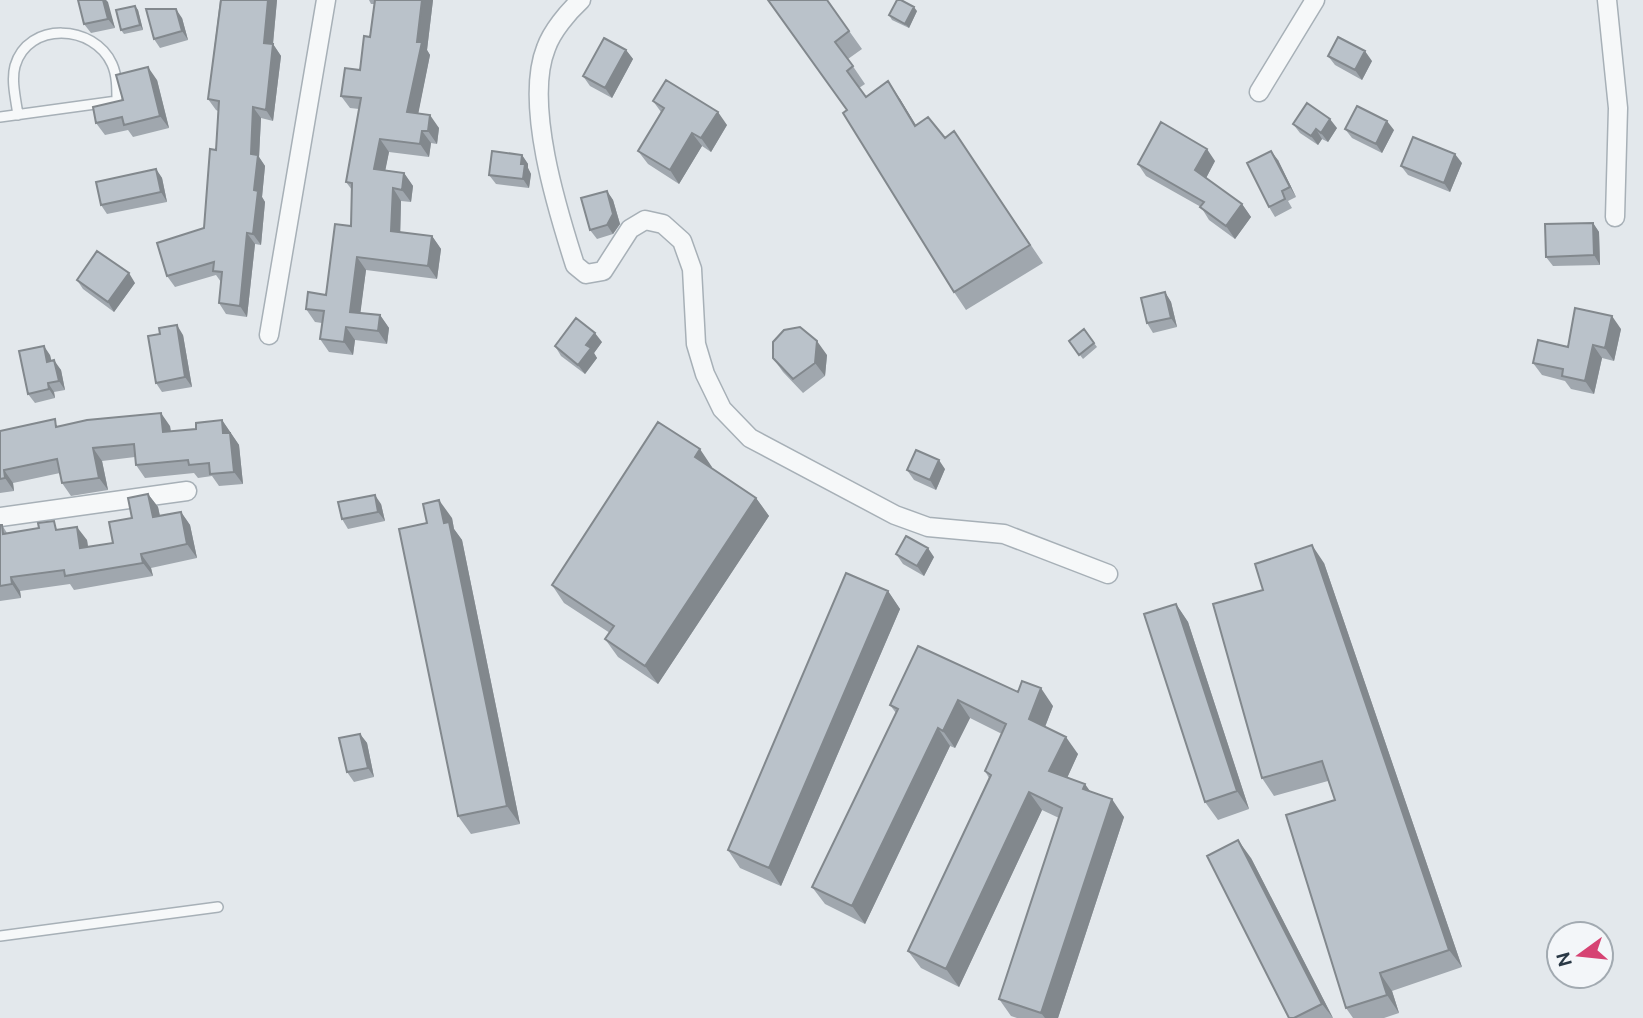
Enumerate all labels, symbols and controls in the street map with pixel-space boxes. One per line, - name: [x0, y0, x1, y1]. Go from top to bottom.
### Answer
- north arrow: [1545, 920, 1615, 990]
- text: N: [1551, 950, 1576, 969]

